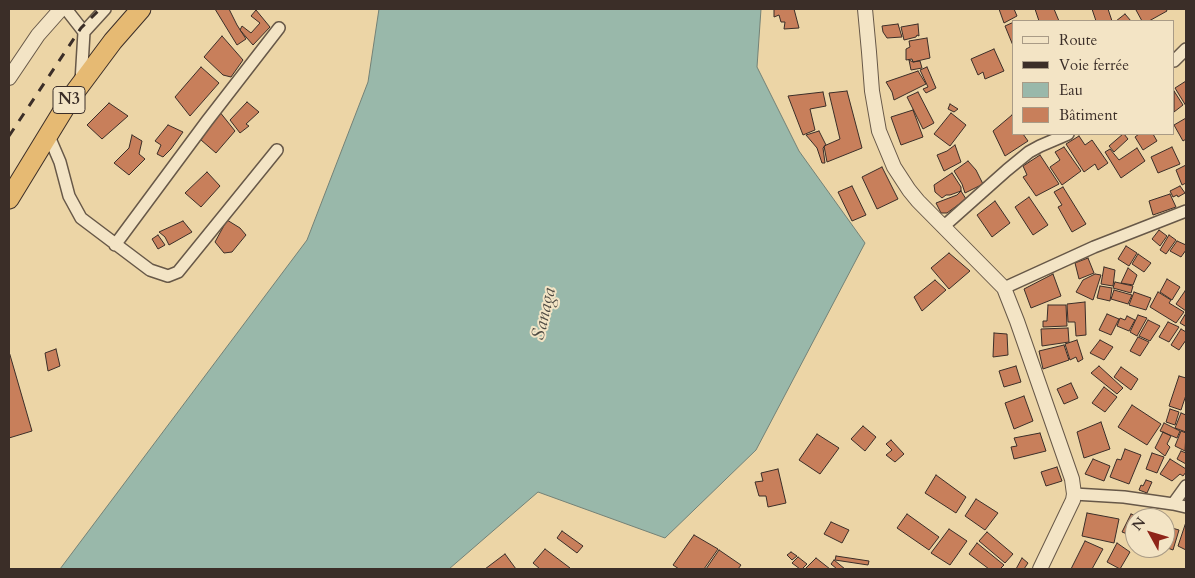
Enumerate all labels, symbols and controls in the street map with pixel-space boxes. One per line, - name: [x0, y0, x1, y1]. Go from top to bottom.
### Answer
- legend: [1012, 20, 1175, 135]
- text: Route: [1059, 30, 1097, 50]
- text: Voie ferrée: [1059, 55, 1129, 75]
- text: Eau: [1059, 80, 1083, 100]
- road number: N3: [53, 86, 85, 114]
- text: Bâtiment: [1059, 105, 1117, 125]
- water label: Sanaga: [528, 286, 562, 342]
- north arrow: [1125, 508, 1175, 558]
- text: N: [1128, 513, 1150, 535]

